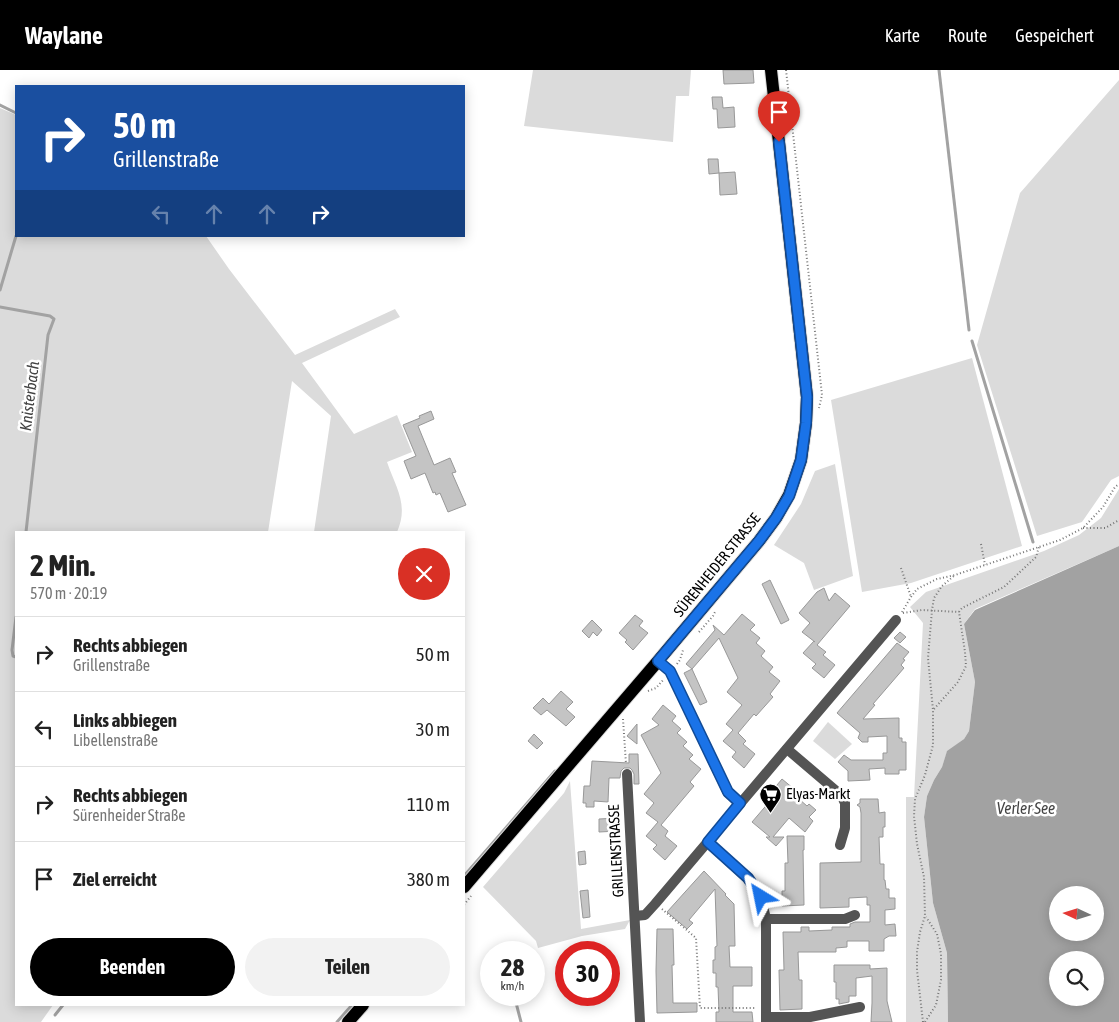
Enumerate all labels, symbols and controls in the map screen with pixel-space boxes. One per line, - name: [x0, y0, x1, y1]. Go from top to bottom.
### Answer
- text: Waylane: [25, 22, 103, 49]
- text: Karte: [885, 25, 920, 46]
- text: Route: [948, 25, 987, 46]
- text: Gespeichert: [1015, 25, 1094, 46]
- pin: [758, 91, 800, 142]
- icon: arrive: [765, 98, 793, 126]
- icon: right: [30, 105, 95, 170]
- text: 50 m: [113, 105, 176, 145]
- text: Grillenstraße: [113, 146, 219, 172]
- icon: left: [147, 200, 175, 228]
- icon: ahead: [200, 200, 228, 228]
- icon: ahead: [253, 200, 281, 228]
- icon: right: [306, 200, 334, 228]
- water label: Knisterbach: [16, 360, 42, 432]
- street label: SÜRENHEIDER STRASSE: [670, 509, 764, 620]
- text: 2 Min.: [30, 548, 95, 582]
- button: close: [398, 548, 450, 600]
- text: 570 m · 20:19: [30, 584, 107, 602]
- text: Rechts abbiegen: [73, 634, 188, 656]
- icon: right: [30, 640, 58, 668]
- text: 50 m: [416, 643, 450, 665]
- text: Grillenstraße: [73, 656, 150, 674]
- text: Links abbiegen: [73, 709, 177, 731]
- icon: left: [30, 715, 58, 743]
- text: 30 m: [416, 718, 450, 740]
- text: Libellenstraße: [73, 731, 158, 749]
- supermarket icon: Elyas-Markt: [758, 782, 782, 813]
- text: Rechts abbiegen: [73, 784, 188, 806]
- place label: Elyas-Markt: [786, 785, 851, 802]
- icon: right: [30, 790, 58, 818]
- text: 110 m: [407, 793, 450, 815]
- water label: Verler See: [997, 799, 1055, 817]
- street label: GRILLENSTRASSE: [605, 804, 626, 898]
- text: Sürenheider Straße: [73, 806, 186, 824]
- icon: arrive: [30, 865, 58, 893]
- text: Ziel erreicht: [73, 868, 157, 890]
- text: 380 m: [407, 868, 450, 890]
- position arrow: [734, 870, 786, 922]
- north arrow: [1049, 886, 1104, 941]
- map controls: [1049, 886, 1104, 1006]
- button: Beenden: [30, 938, 235, 996]
- button: Teilen: [245, 938, 450, 996]
- speed limit sign: 30: [555, 941, 620, 1006]
- button: search: [1049, 951, 1104, 1006]
- text: 28: [501, 953, 524, 981]
- text: km/h: [501, 979, 524, 993]

